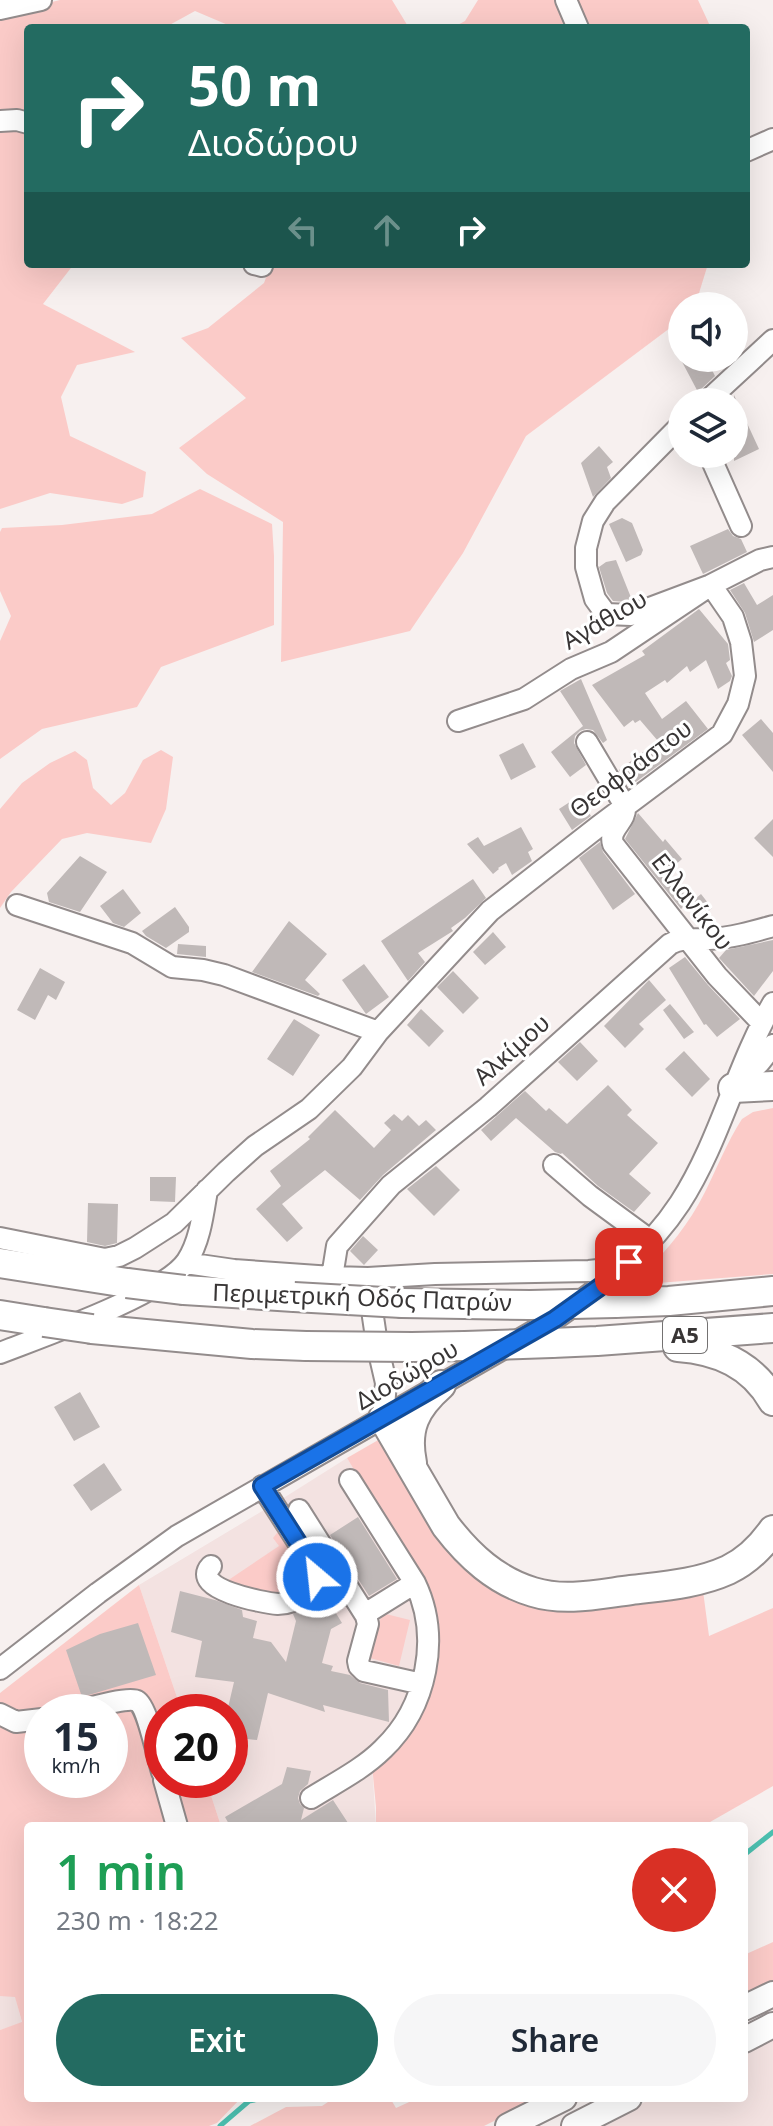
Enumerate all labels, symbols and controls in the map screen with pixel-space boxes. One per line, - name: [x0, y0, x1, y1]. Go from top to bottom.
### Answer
- text: 50 m: [188, 46, 321, 122]
- icon: right: [56, 56, 160, 160]
- text: Διοδώρου: [188, 118, 359, 167]
- icon: left: [281, 208, 325, 252]
- icon: ahead: [365, 208, 409, 252]
- icon: right: [449, 208, 493, 252]
- map controls: [668, 292, 748, 468]
- button: sound: [668, 292, 748, 372]
- button: layers: [668, 388, 748, 468]
- street label: Αγάθιου: [556, 581, 653, 656]
- street label: Θεοφράστου: [562, 711, 698, 825]
- street label: Ελλανίκου: [645, 846, 742, 957]
- street label: Αλκίμου: [466, 1006, 556, 1092]
- pin: [595, 1228, 663, 1296]
- icon: arrive: [607, 1240, 651, 1284]
- street label: Περιμετρική Οδός Πατρών: [212, 1275, 512, 1318]
- road number: Α5: [663, 1317, 707, 1353]
- street label: Διοδώρου: [349, 1331, 464, 1416]
- position arrow: [275, 1535, 359, 1619]
- speed limit sign: 20: [144, 1694, 248, 1798]
- text: 15: [53, 1708, 99, 1763]
- text: km/h: [51, 1752, 101, 1779]
- text: 1 min: [56, 1839, 186, 1904]
- button: close: [632, 1848, 716, 1932]
- text: 230 m · 18:22: [56, 1902, 219, 1938]
- button: Exit: [56, 1994, 378, 2086]
- button: Share: [394, 1994, 716, 2086]

